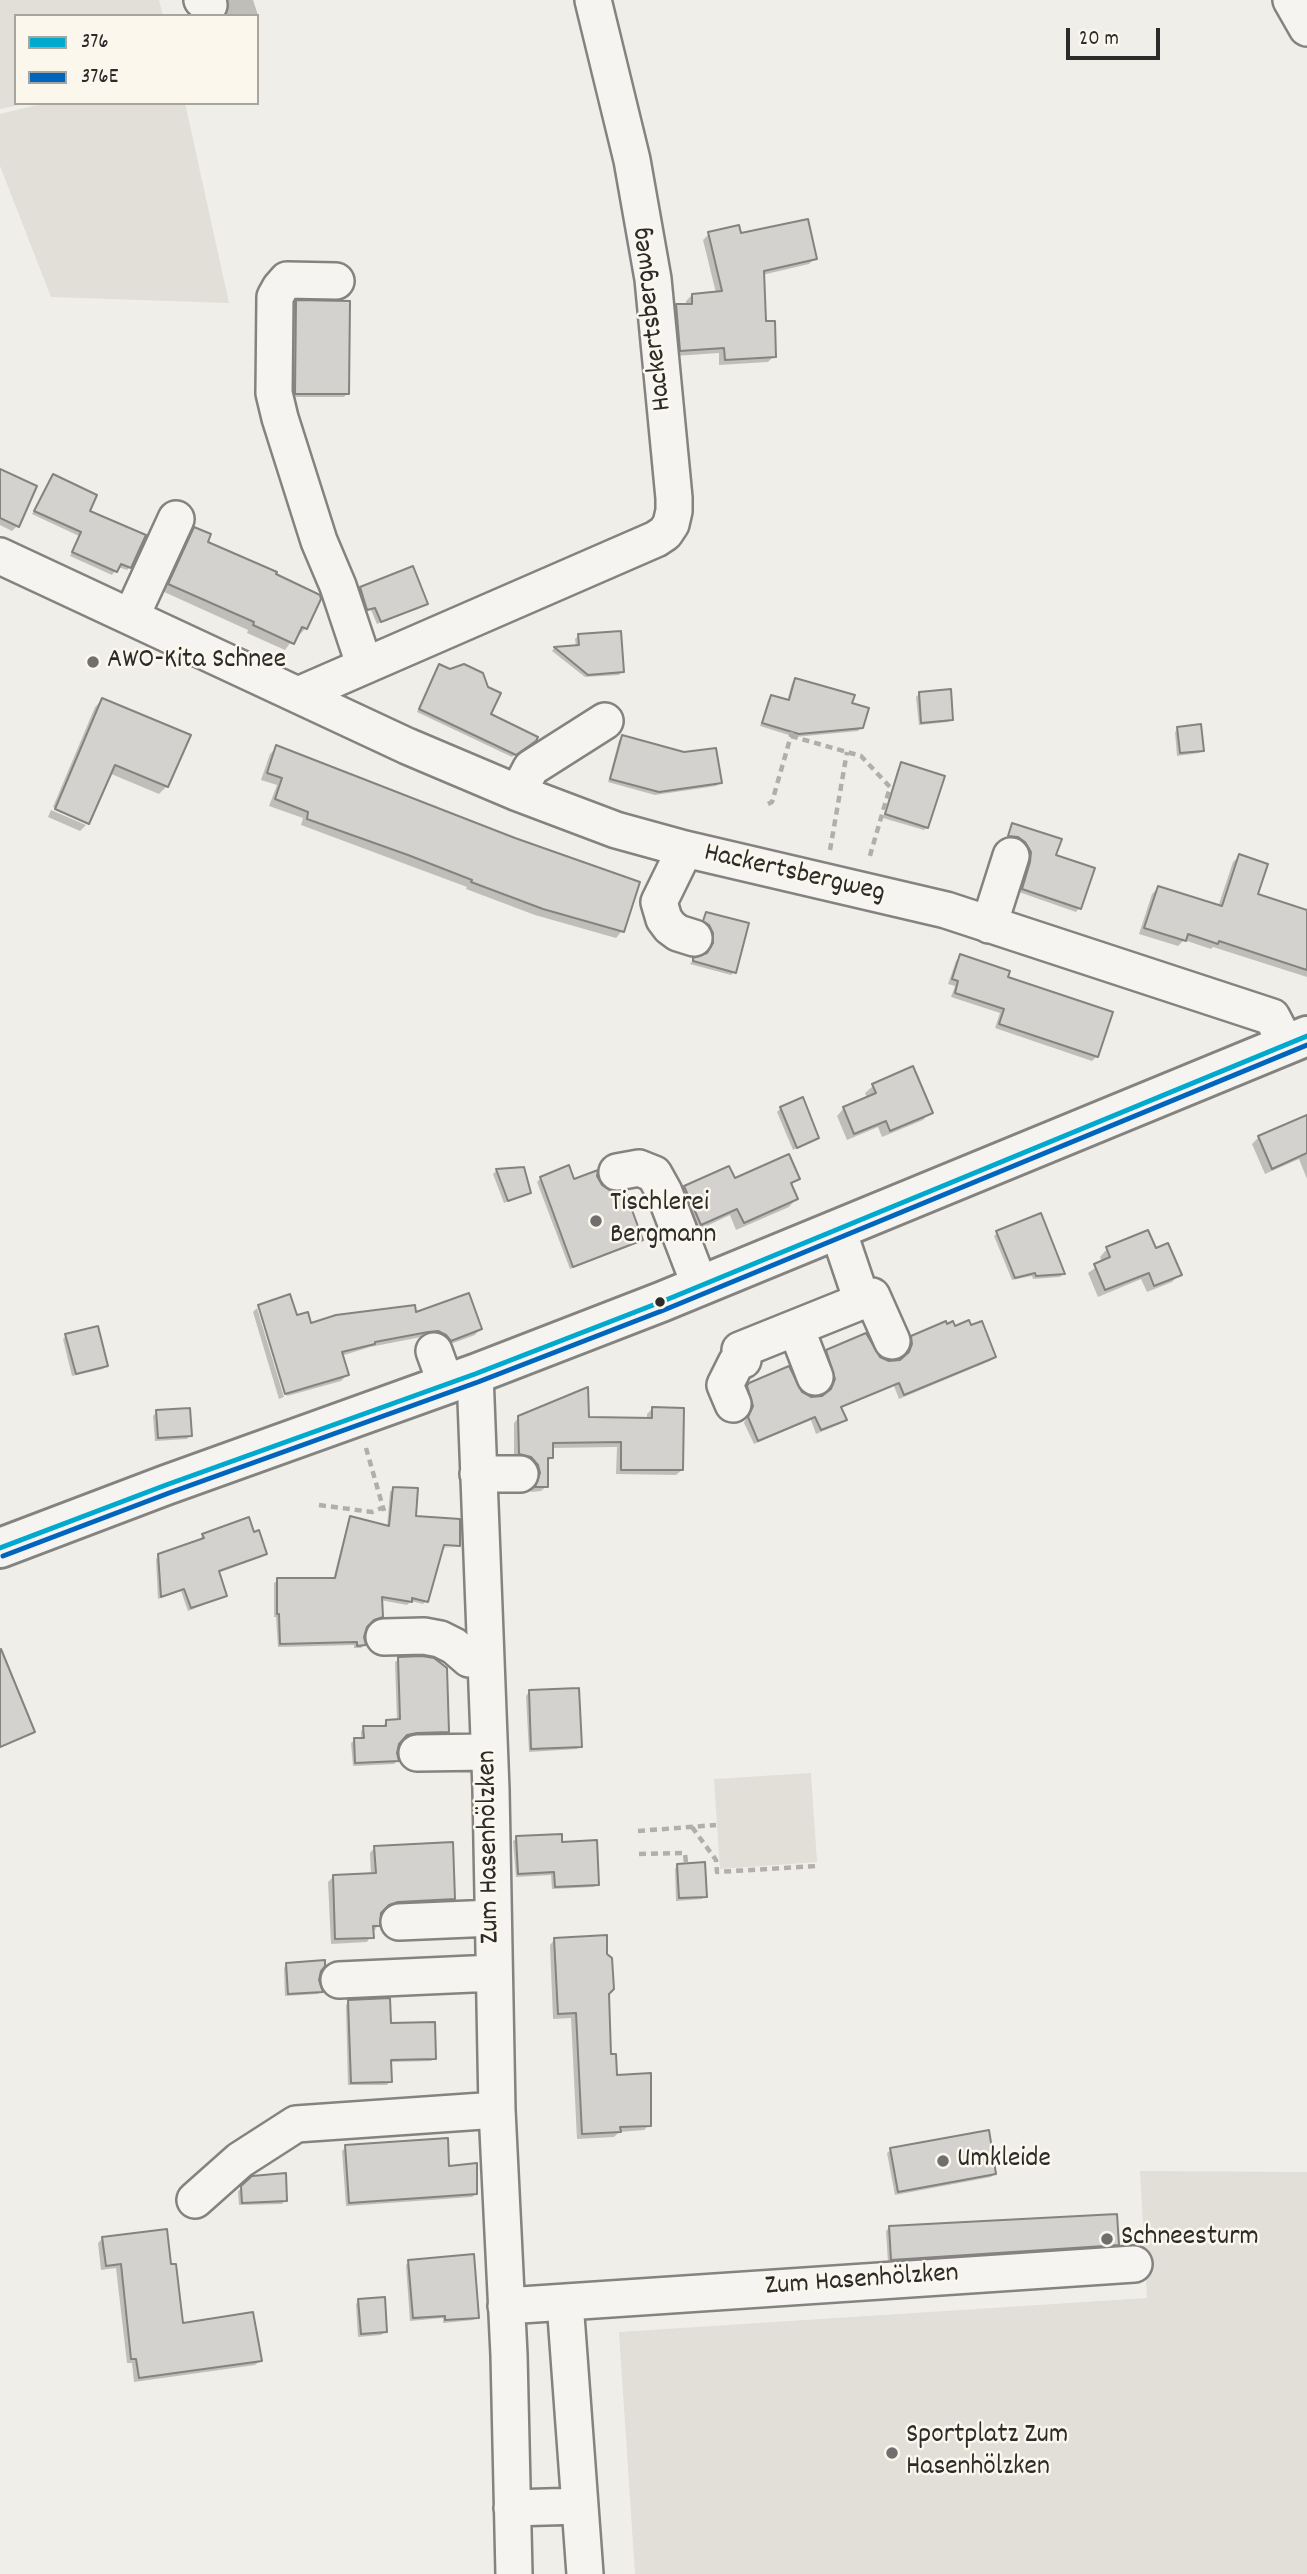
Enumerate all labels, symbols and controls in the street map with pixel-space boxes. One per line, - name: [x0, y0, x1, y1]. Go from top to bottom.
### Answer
- legend: [14, 14, 259, 105]
- scale bar: [1069, 14, 1164, 58]
- text: 20 m: [1079, 25, 1119, 55]
- text: 376: [81, 28, 109, 58]
- text: 376E: [81, 63, 118, 93]
- street label: Hackertsbergweg: [626, 225, 682, 413]
- place label: AWO-Kita Schnee: [107, 645, 286, 679]
- marker: AWO-Kita Schnee: [85, 654, 101, 670]
- street label: Hackertsbergweg: [700, 838, 888, 912]
- place label: Tischlerei Bergmann: [610, 1188, 716, 1254]
- marker: Tischlerei Bergmann: [588, 1213, 604, 1229]
- unlabelled marker: [653, 1295, 667, 1309]
- street label: Zum Hasenhölzken: [473, 1750, 509, 1944]
- place label: Umkleide: [957, 2144, 1051, 2178]
- marker: Umkleide: [935, 2153, 951, 2169]
- place label: Schneesturm: [1121, 2222, 1259, 2256]
- marker: Schneesturm: [1099, 2231, 1115, 2247]
- street label: Zum Hasenhölzken: [764, 2258, 960, 2306]
- place label: Sportplatz Zum Hasenhölzken: [906, 2420, 1068, 2486]
- marker: Sportplatz Zum Hasenhölzken: [884, 2445, 900, 2461]

